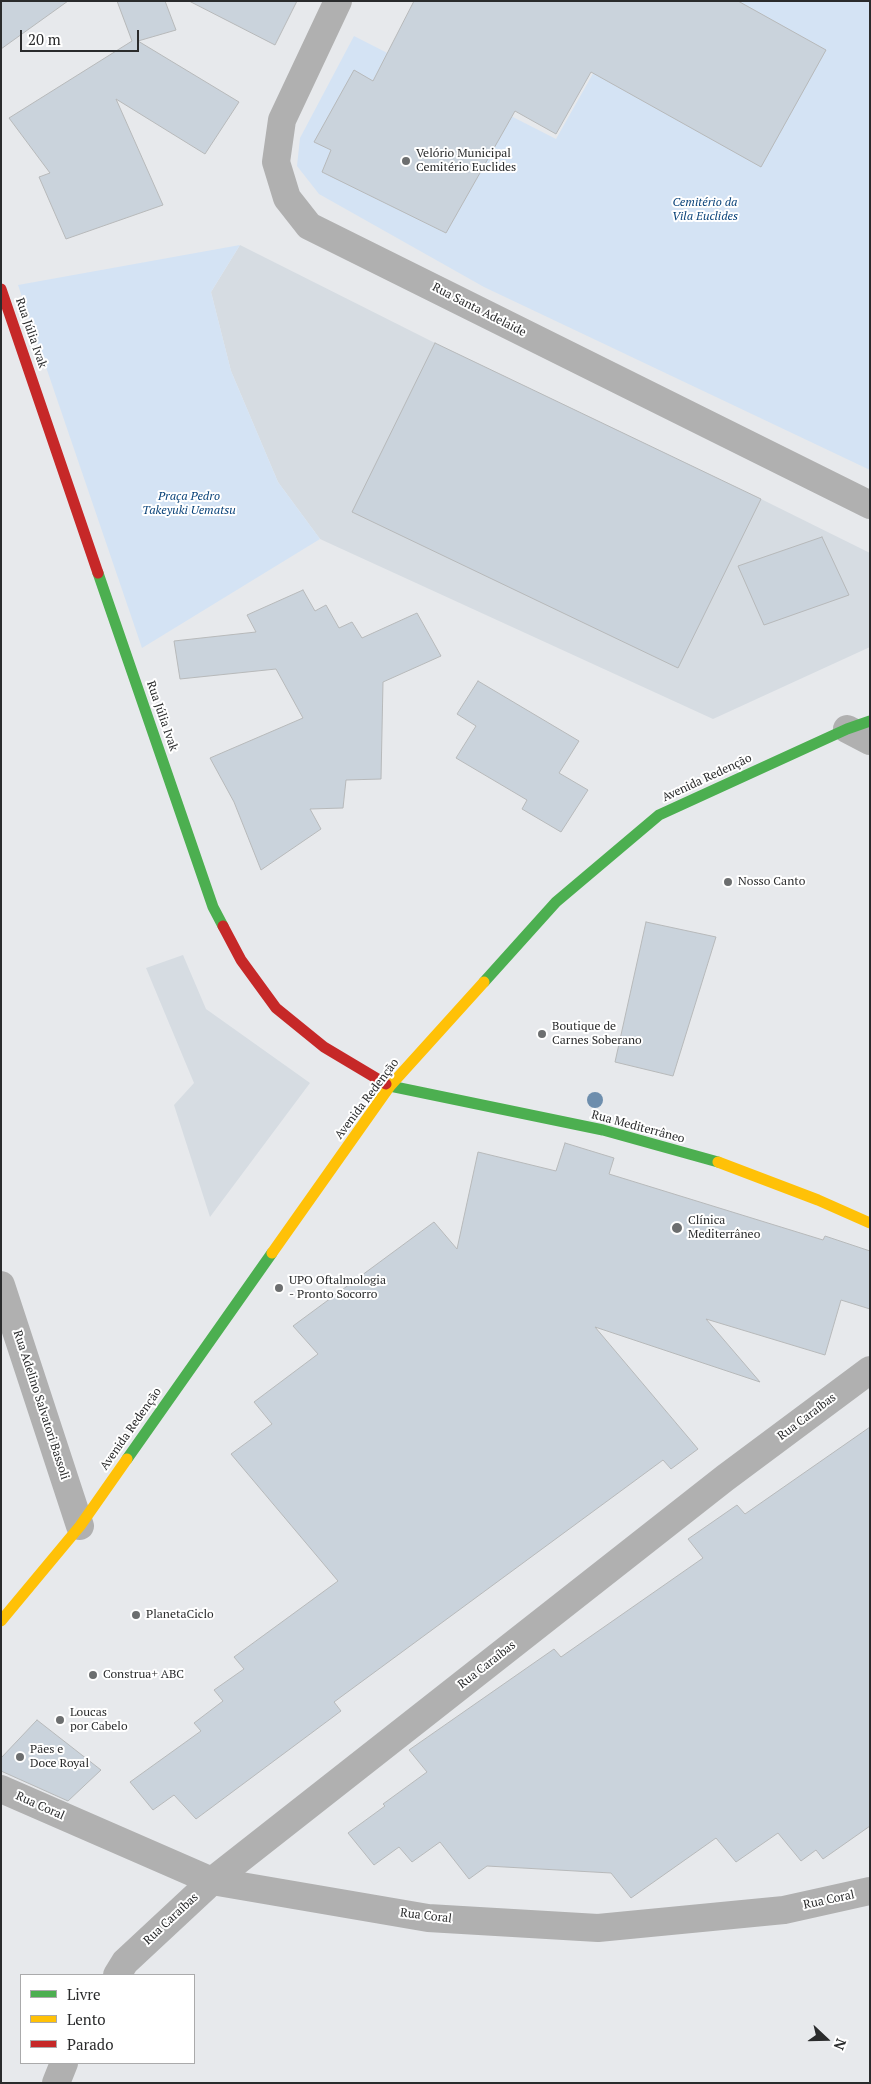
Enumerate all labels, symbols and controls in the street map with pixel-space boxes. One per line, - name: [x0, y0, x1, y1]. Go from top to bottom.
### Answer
- scale bar: [22, 20, 141, 52]
- text: 20 m: [28, 29, 61, 49]
- place label: Velório Municipal Cemitério Euclides: [416, 147, 516, 175]
- marker: Velório Municipal Cemitério Euclides: [400, 155, 412, 167]
- park label: Cemitério da Vila Euclides: [672, 196, 738, 224]
- street label: Rua Santa Adelaide: [430, 280, 528, 340]
- street label: Rua Júlia Ivak: [12, 296, 50, 370]
- park label: Praça Pedro Takeyuki Uematsu: [142, 490, 236, 518]
- street label: Rua Júlia Ivak: [143, 679, 181, 753]
- street label: Avenida Redenção: [660, 751, 754, 805]
- place label: Nosso Canto: [738, 875, 805, 889]
- marker: Nosso Canto: [722, 876, 734, 888]
- place label: Boutique de Carnes Soberano: [552, 1020, 642, 1048]
- marker: Boutique de Carnes Soberano: [536, 1028, 548, 1040]
- street label: Avenida Redenção: [332, 1056, 402, 1142]
- street label: Rua Mediterrâneo: [590, 1108, 686, 1146]
- place label: Clínica Mediterrâneo: [688, 1214, 760, 1242]
- marker: Clínica Mediterrâneo: [670, 1221, 684, 1235]
- place label: UPO Oftalmologia - Pronto Socorro: [289, 1274, 386, 1302]
- marker: UPO Oftalmologia - Pronto Socorro: [273, 1282, 285, 1294]
- street label: Rua Adelino Salvatori Bassoli: [10, 1328, 72, 1482]
- street label: Avenida Redenção: [97, 1385, 165, 1473]
- street label: Rua Caraíbas: [775, 1390, 839, 1444]
- place label: PlanetaCiclo: [146, 1608, 214, 1622]
- marker: PlanetaCiclo: [130, 1609, 142, 1621]
- street label: Rua Caraíbas: [455, 1638, 519, 1692]
- place label: Construa+ ABC: [103, 1668, 184, 1682]
- marker: Construa+ ABC: [87, 1669, 99, 1681]
- place label: Loucas por Cabelo: [70, 1706, 128, 1734]
- marker: Loucas por Cabelo: [54, 1714, 66, 1726]
- place label: Pães e Doce Royal: [30, 1743, 89, 1771]
- marker: Pães e Doce Royal: [14, 1751, 26, 1763]
- street label: Rua Coral: [13, 1789, 67, 1823]
- street label: Rua Coral: [802, 1888, 856, 1912]
- street label: Rua Caraíbas: [141, 1890, 201, 1948]
- street label: Rua Coral: [399, 1906, 453, 1926]
- legend: [20, 1974, 195, 2064]
- text: Livre: [67, 1984, 101, 2004]
- text: Lento: [67, 2009, 106, 2029]
- north arrow: [801, 2014, 851, 2064]
- text: Parado: [67, 2034, 113, 2054]
- text: N: [830, 2036, 851, 2053]

